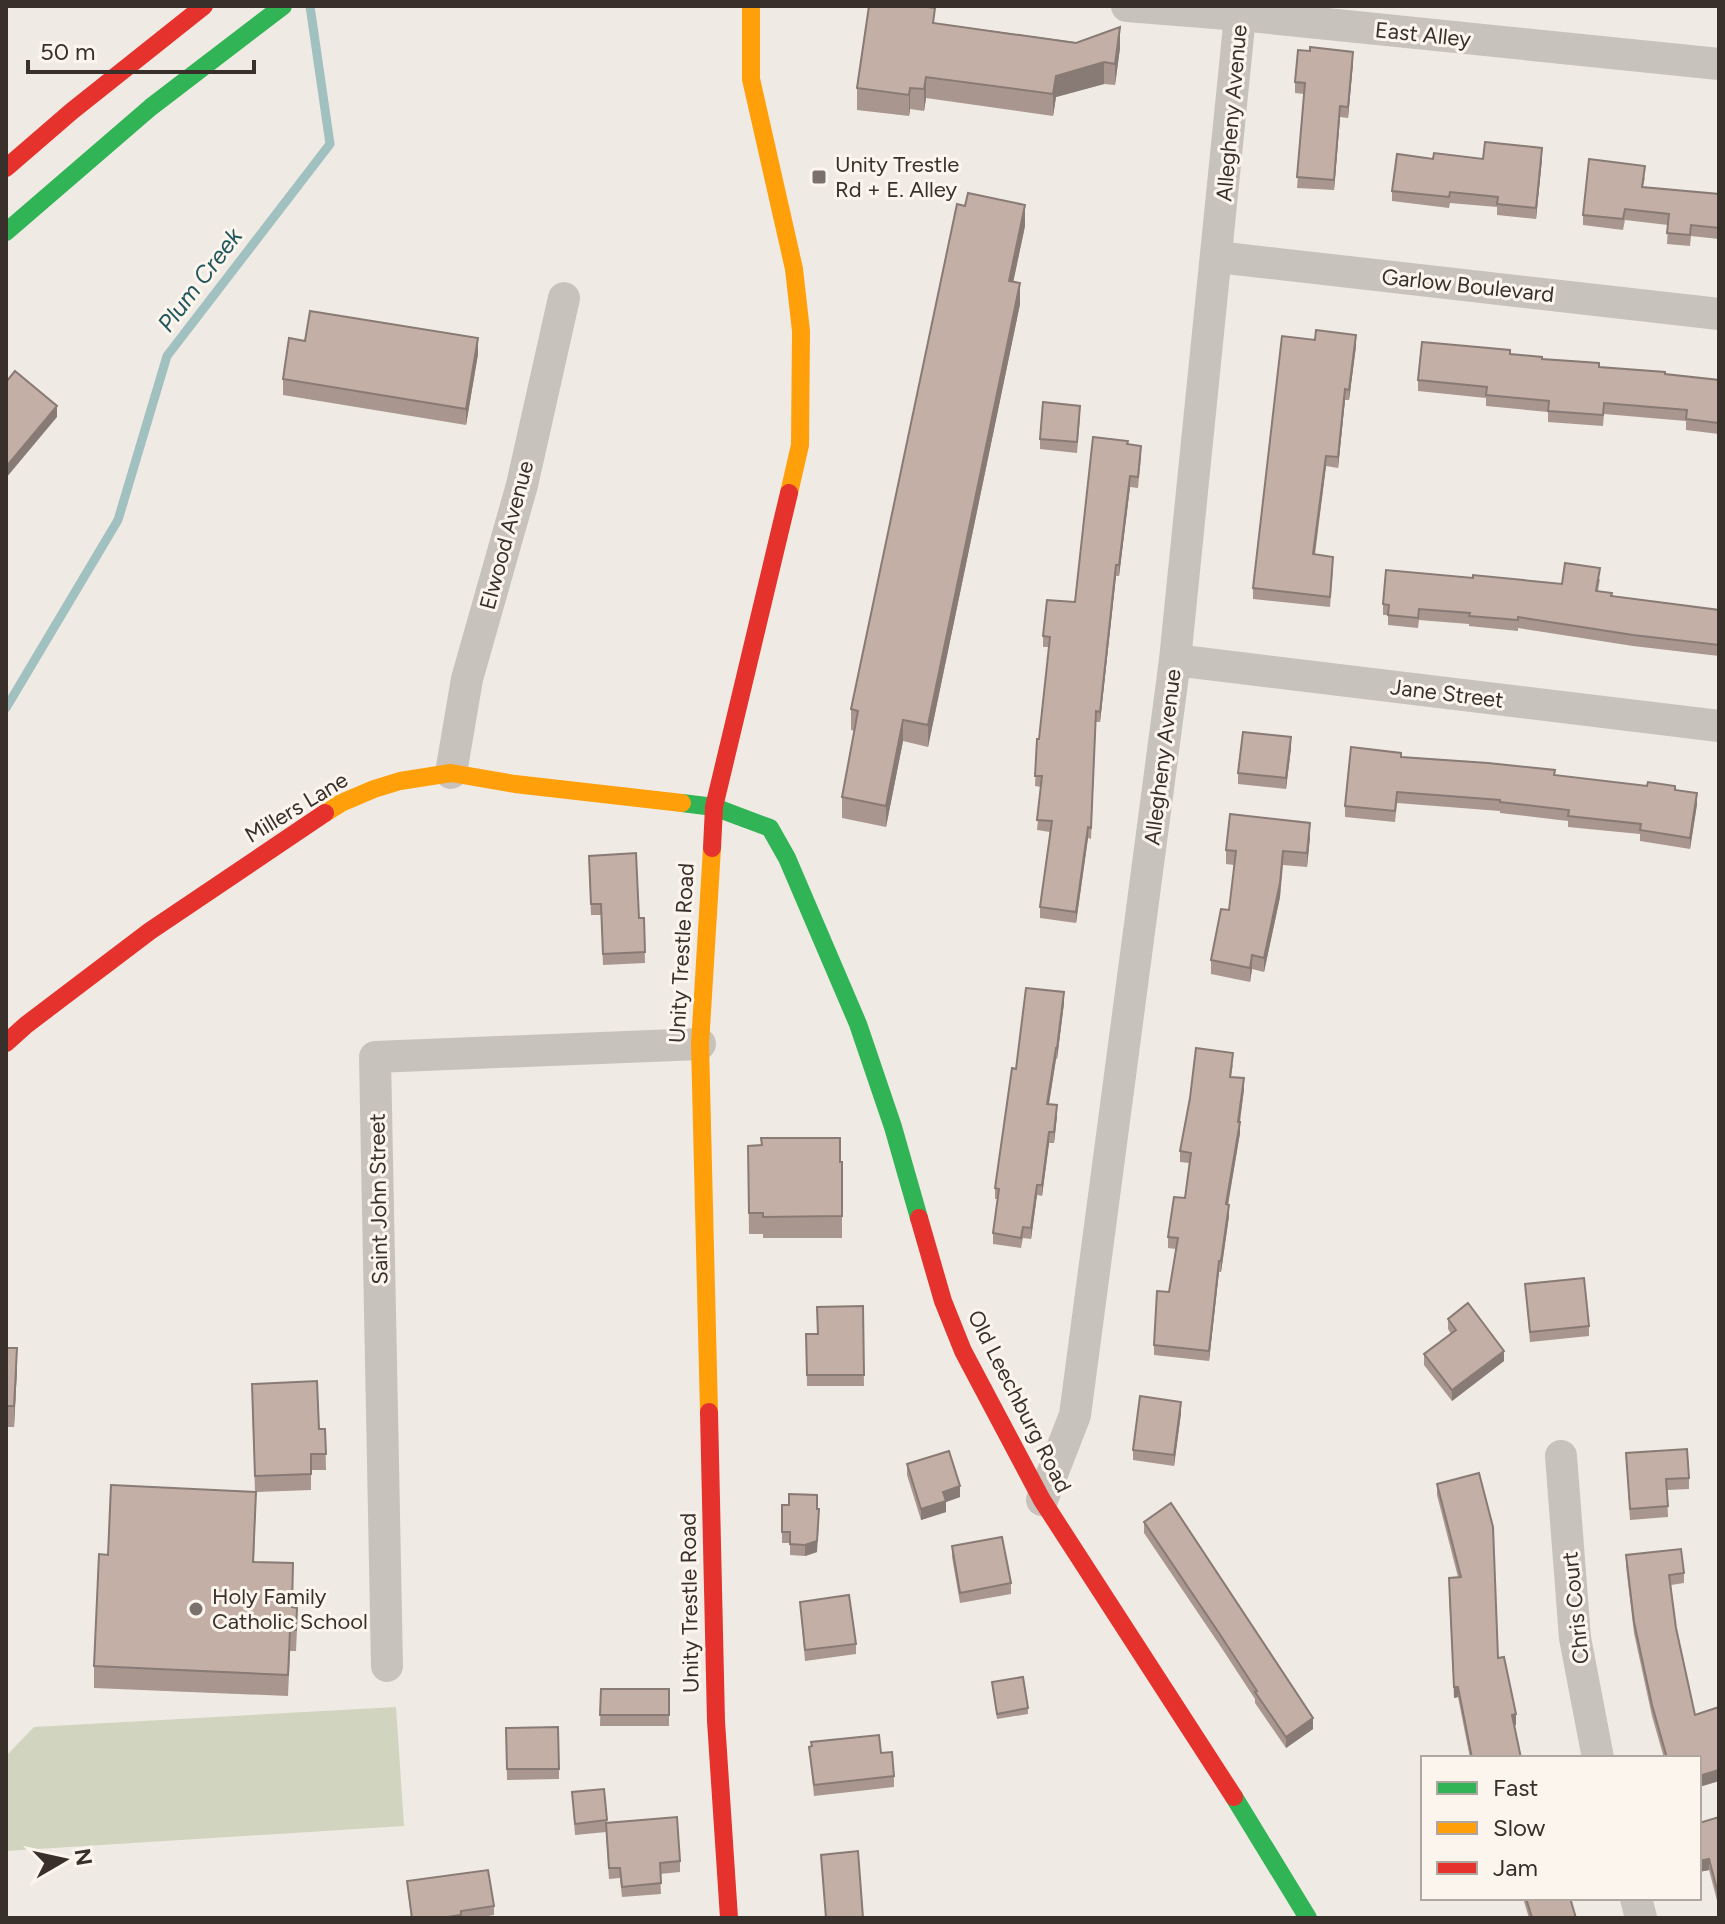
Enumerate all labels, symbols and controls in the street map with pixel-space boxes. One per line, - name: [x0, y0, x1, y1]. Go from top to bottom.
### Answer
- street label: East Alley: [1374, 16, 1473, 53]
- scale bar: [28, 24, 254, 74]
- street label: Allegheny Avenue: [1210, 24, 1253, 203]
- text: 50 m: [40, 37, 96, 66]
- place label: Unity Trestle Rd + E. Alley: [835, 151, 959, 203]
- marker: Unity Trestle Rd + E. Alley: [810, 168, 828, 186]
- water label: Plum Creek: [151, 221, 249, 337]
- street label: Garlow Boulevard: [1380, 263, 1555, 308]
- street label: Elwood Avenue: [474, 458, 539, 613]
- street label: Allegheny Avenue: [1138, 667, 1187, 847]
- street label: Jane Street: [1389, 673, 1505, 714]
- street label: Millers Lane: [240, 766, 353, 849]
- street label: Unity Trestle Road: [663, 862, 700, 1044]
- street label: Saint John Street: [364, 1113, 393, 1285]
- street label: Old Leechburg Road: [962, 1305, 1077, 1497]
- street label: Unity Trestle Road: [674, 1513, 705, 1693]
- street label: Chris Court: [1556, 1550, 1595, 1666]
- place label: Holy Family Catholic School: [212, 1583, 368, 1635]
- marker: Holy Family Catholic School: [187, 1600, 205, 1618]
- legend: [1421, 1756, 1701, 1900]
- text: Fast: [1493, 1773, 1538, 1802]
- text: Slow: [1493, 1813, 1546, 1842]
- north arrow: [24, 1820, 104, 1900]
- text: N: [69, 1846, 98, 1867]
- text: Jam: [1493, 1853, 1538, 1882]

